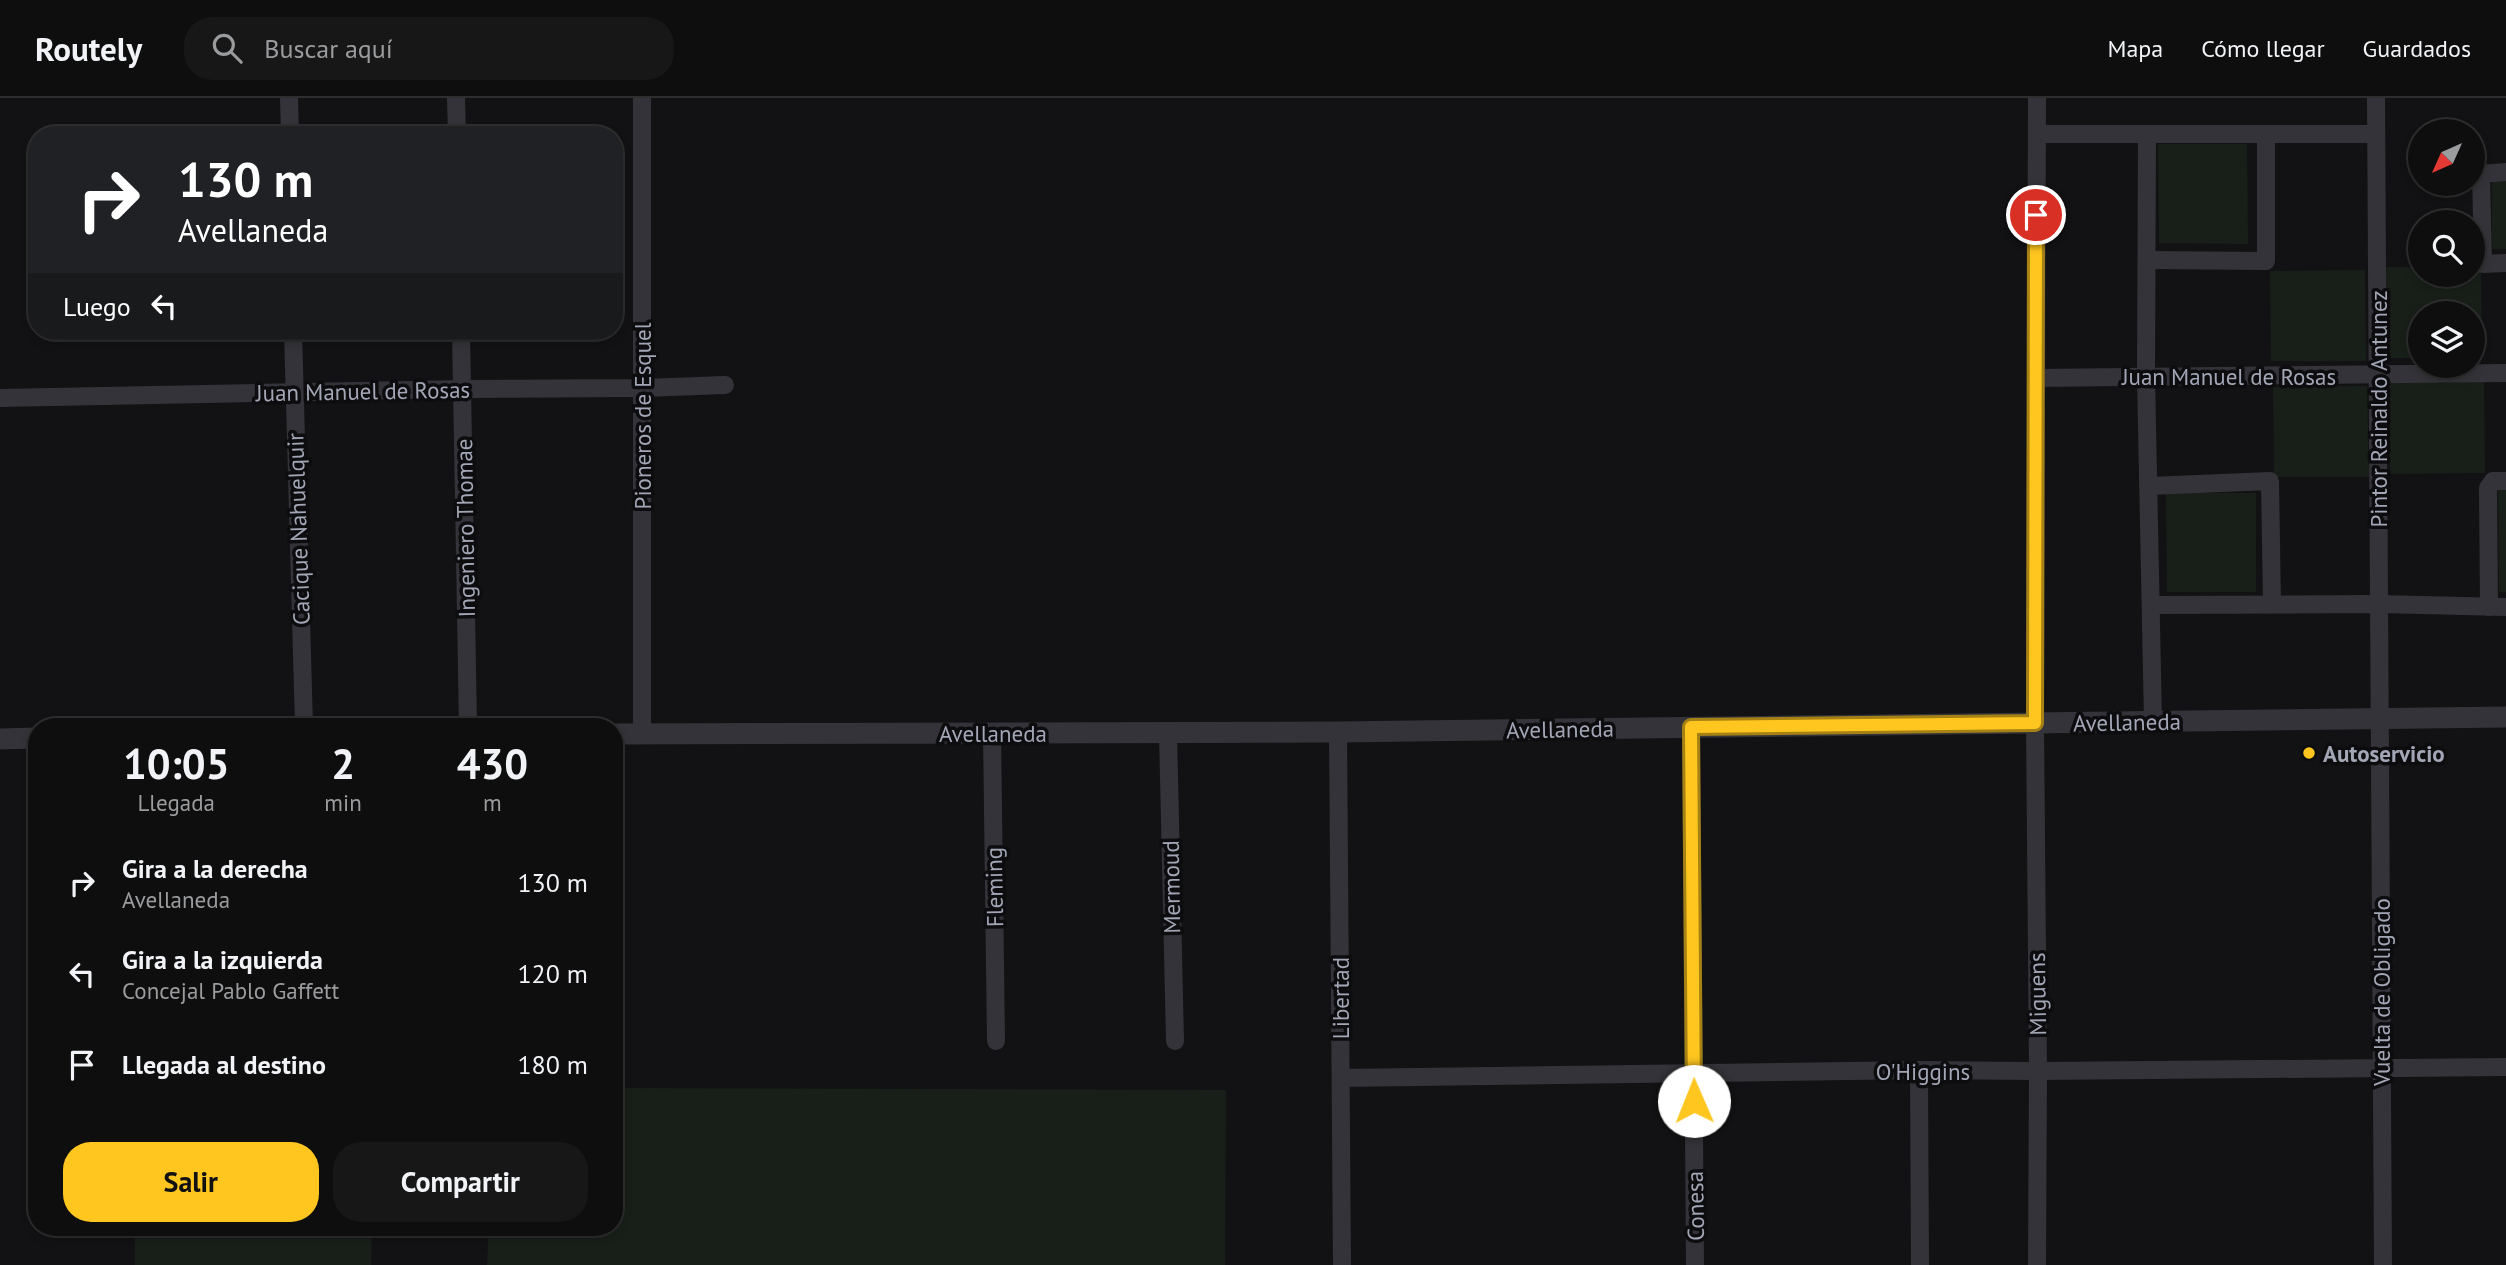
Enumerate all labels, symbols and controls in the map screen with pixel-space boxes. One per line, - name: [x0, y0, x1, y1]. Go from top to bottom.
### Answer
- search box: [184, 17, 674, 80]
- text: Routely: [35, 27, 142, 70]
- icon: search: [208, 29, 246, 67]
- text: Buscar aquí: [264, 32, 393, 65]
- text: Mapa: [2107, 33, 2163, 64]
- text: Cómo llegar: [2201, 33, 2325, 64]
- text: Guardados: [2363, 33, 2471, 64]
- north arrow: [2408, 119, 2485, 196]
- map controls: [2408, 119, 2485, 378]
- text: 130 m: [178, 147, 313, 211]
- icon: right: [63, 154, 154, 245]
- pin: [2006, 185, 2066, 245]
- icon: arrive: [2017, 196, 2055, 234]
- text: Avellaneda: [178, 209, 328, 251]
- button: search: [2408, 210, 2485, 287]
- icon: left: [145, 287, 183, 325]
- text: Luego: [63, 290, 131, 323]
- street label: Pintor Reinaldo Antunez: [2364, 290, 2393, 528]
- button: layers: [2408, 301, 2485, 378]
- street label: Pioneros de Esquel: [628, 322, 657, 509]
- street label: Juan Manuel de Rosas: [2121, 362, 2336, 391]
- street label: Juan Manuel de Rosas: [255, 375, 470, 407]
- street label: Cacique Nahuelquir: [280, 432, 316, 626]
- street label: Ingeniero Thomae: [449, 438, 481, 618]
- street label: Avellaneda: [2073, 707, 2181, 737]
- street label: Avellaneda: [1506, 714, 1614, 744]
- street label: Avellaneda: [939, 719, 1047, 748]
- text: 10:05: [123, 736, 229, 791]
- text: 2: [331, 736, 355, 791]
- text: 430: [457, 736, 528, 791]
- place label: Autoservicio: [2323, 739, 2445, 768]
- marker: Autoservicio: [2301, 745, 2317, 761]
- text: Llegada: [137, 788, 215, 817]
- text: min: [324, 788, 362, 817]
- text: m: [483, 788, 502, 817]
- street label: Mermoud: [1156, 840, 1186, 934]
- street label: Fleming: [979, 847, 1009, 927]
- text: Gira a la derecha: [122, 852, 308, 885]
- icon: right: [63, 864, 101, 902]
- text: 130 m: [517, 866, 588, 899]
- text: Avellaneda: [122, 885, 230, 914]
- street label: Vuelta de Obligado: [2367, 898, 2396, 1087]
- text: Gira a la izquierda: [122, 943, 323, 976]
- street label: Miguens: [2022, 952, 2052, 1036]
- icon: left: [63, 955, 101, 993]
- text: 120 m: [517, 957, 588, 990]
- street label: Libertad: [1326, 957, 1355, 1039]
- text: Concejal Pablo Gaffett: [122, 976, 339, 1005]
- icon: arrive: [63, 1046, 101, 1084]
- text: Llegada al destino: [122, 1048, 326, 1081]
- text: 180 m: [517, 1048, 588, 1081]
- street label: O'Higgins: [1876, 1057, 1970, 1086]
- position arrow: [1657, 1064, 1731, 1138]
- button: Salir: [63, 1142, 319, 1222]
- button: Compartir: [333, 1142, 588, 1222]
- street label: Conesa: [1680, 1171, 1710, 1241]

